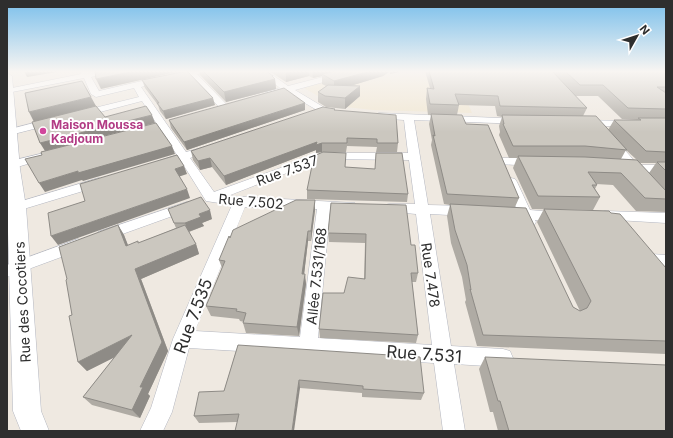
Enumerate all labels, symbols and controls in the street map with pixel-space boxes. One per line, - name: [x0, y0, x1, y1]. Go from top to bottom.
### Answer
- north arrow: [617, 16, 657, 56]
- text: N: [637, 22, 653, 37]
- place label: Maison Moussa Kadjoum: [51, 117, 143, 146]
- marker: Maison Moussa Kadjoum: [38, 126, 48, 136]
- street label: Rue 7.537: [254, 151, 320, 189]
- street label: Rue 7.502: [218, 190, 284, 212]
- street label: Allée 7.531/168: [302, 227, 330, 325]
- street label: Rue des Cocotiers: [10, 241, 34, 363]
- street label: Rue 7.478: [418, 242, 444, 308]
- street label: Rue 7.535: [170, 276, 216, 356]
- street label: Rue 7.531: [386, 341, 462, 367]

